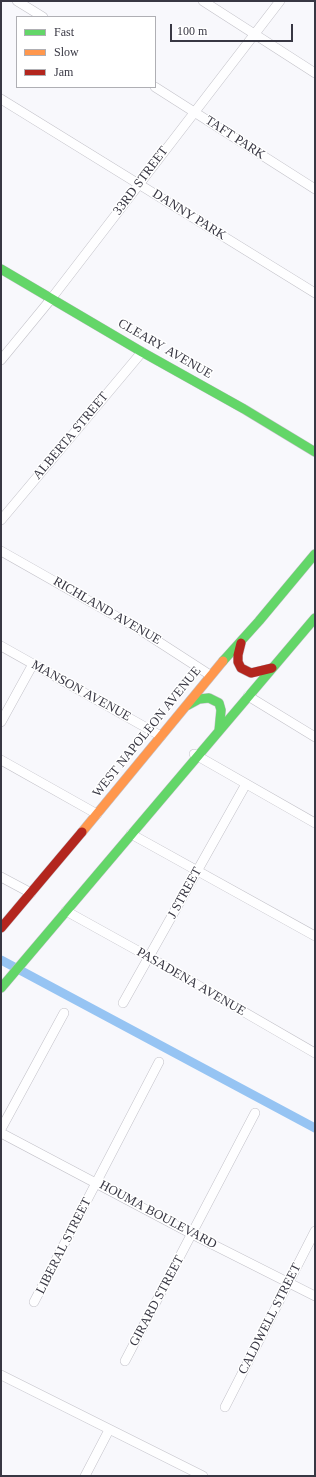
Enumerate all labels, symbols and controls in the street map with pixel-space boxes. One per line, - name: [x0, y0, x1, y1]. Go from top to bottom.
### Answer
- legend: [16, 16, 156, 88]
- scale bar: [172, 16, 295, 42]
- text: 100 m: [177, 24, 207, 38]
- text: Fast: [54, 25, 74, 39]
- text: Slow: [54, 45, 79, 59]
- text: Jam: [54, 65, 73, 79]
- street label: TAFT PARK: [202, 113, 268, 163]
- street label: 33RD STREET: [110, 144, 172, 218]
- street label: DANNY PARK: [149, 186, 229, 244]
- street label: CLEARY AVENUE: [115, 316, 215, 382]
- street label: ALBERTA STREET: [30, 389, 112, 483]
- street label: RICHLAND AVENUE: [50, 574, 164, 648]
- street label: MANSON AVENUE: [29, 657, 133, 725]
- street label: WEST NAPOLEON AVENUE: [89, 663, 205, 801]
- street label: J STREET: [165, 865, 205, 921]
- street label: PASADENA AVENUE: [134, 944, 248, 1020]
- street label: HOUMA BOULEVARD: [97, 1177, 219, 1253]
- street label: LIBERAL STREET: [33, 1195, 95, 1297]
- street label: GIRARD STREET: [126, 1253, 188, 1349]
- street label: CALDWELL STREET: [235, 1261, 305, 1377]

